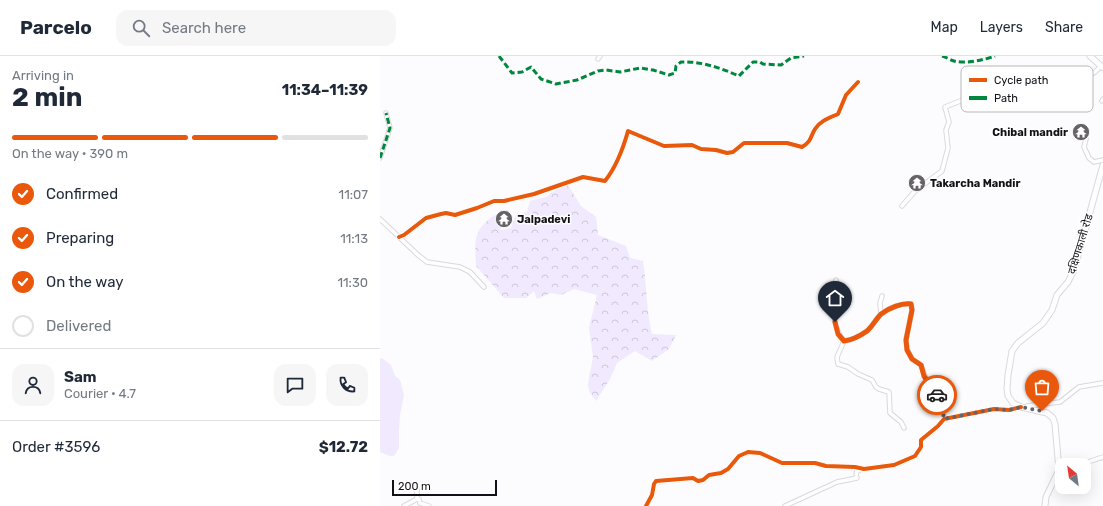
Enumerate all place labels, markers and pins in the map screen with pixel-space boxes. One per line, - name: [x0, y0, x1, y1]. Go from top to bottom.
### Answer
- temple icon: Chibal mandir: [1071, 122, 1091, 142]
- place label: Chibal mandir: [992, 126, 1068, 139]
- temple icon: Takarcha Mandir: [907, 173, 927, 193]
- place label: Takarcha Mandir: [930, 177, 1020, 190]
- temple icon: Jalpadevi: [494, 209, 514, 229]
- place label: Jalpadevi: [517, 213, 570, 226]
- pin: [818, 281, 852, 322]
- pin: [1025, 370, 1059, 411]

